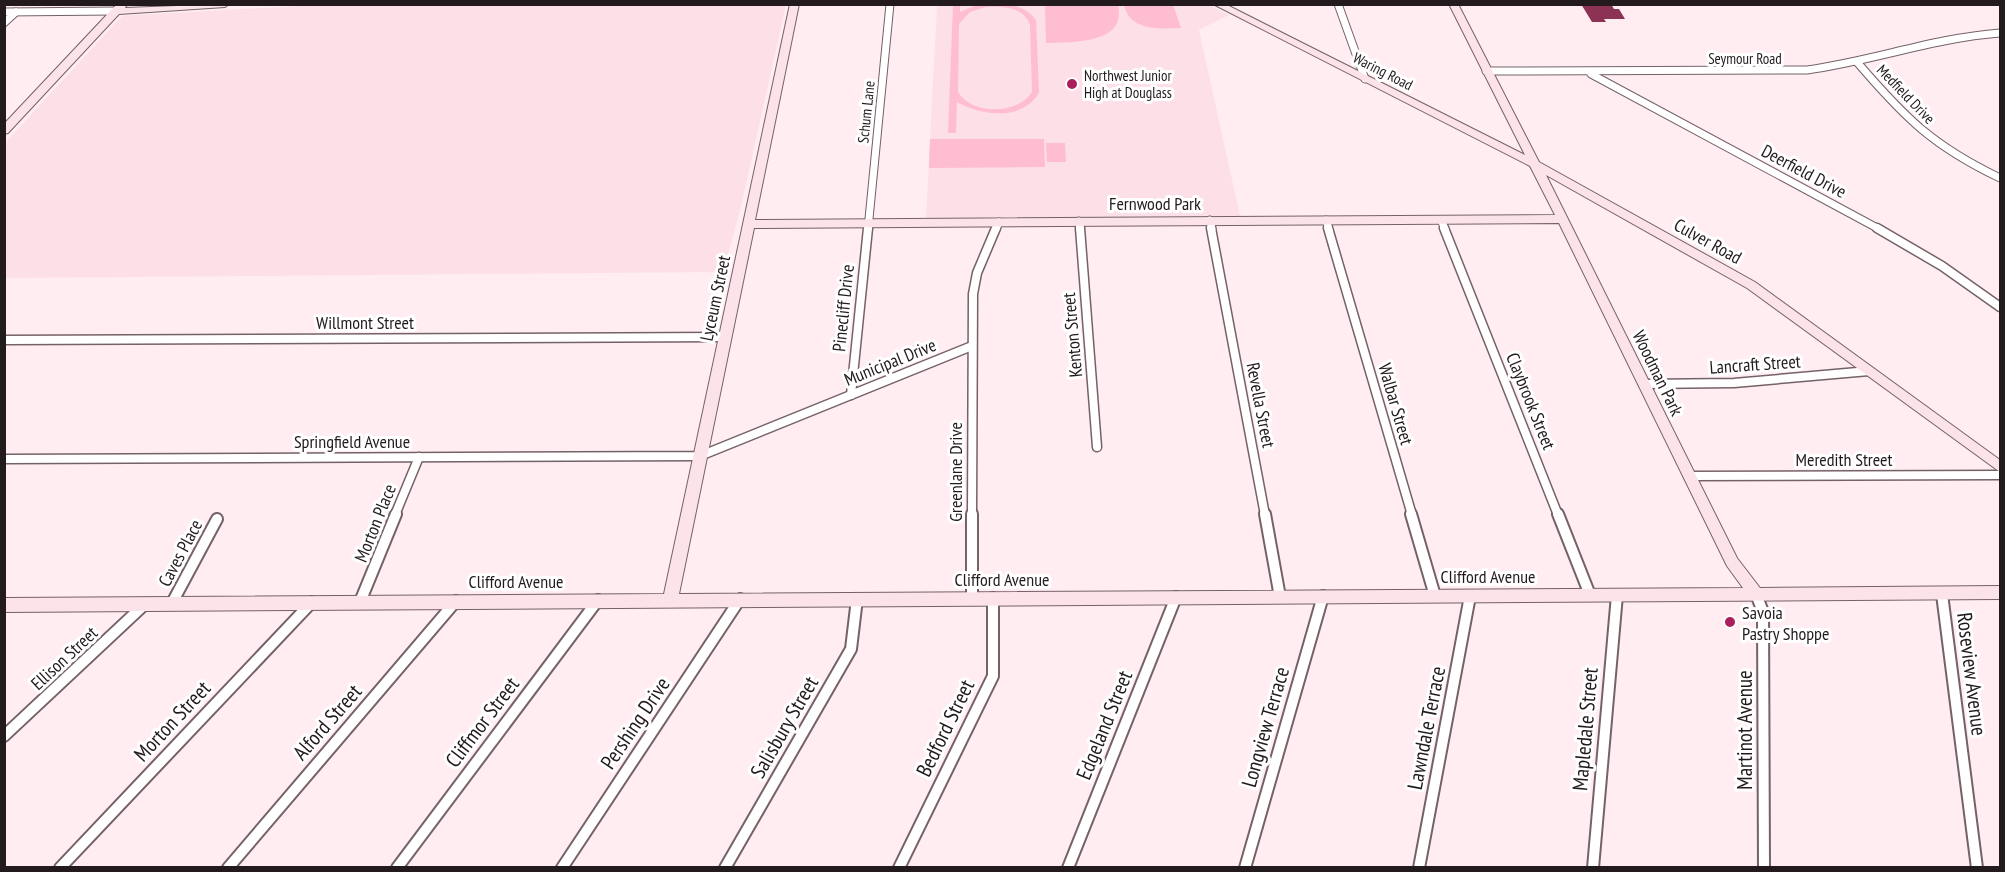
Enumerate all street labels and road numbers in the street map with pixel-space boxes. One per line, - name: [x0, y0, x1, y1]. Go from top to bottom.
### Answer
- street label: Waring Road: [1350, 48, 1416, 94]
- street label: Seymour Road: [1708, 49, 1782, 68]
- street label: Medfield Drive: [1873, 60, 1939, 128]
- street label: Schum Lane: [853, 80, 879, 144]
- street label: Deerfield Drive: [1758, 139, 1850, 203]
- street label: Fernwood Park: [1109, 192, 1201, 215]
- street label: Culver Road: [1670, 213, 1746, 269]
- street label: Lyceum Street: [695, 253, 735, 343]
- street label: Pinecliff Drive: [827, 263, 859, 353]
- street label: Kenton Street: [1057, 292, 1087, 378]
- street label: Willmont Street: [316, 311, 414, 334]
- street label: Woodman Park: [1627, 327, 1689, 419]
- street label: Municipal Drive: [841, 333, 939, 391]
- street label: Claybrook Street: [1501, 349, 1561, 453]
- street label: Lancraft Street: [1709, 349, 1801, 379]
- street label: Revella Street: [1241, 361, 1281, 450]
- street label: Walbar Street: [1373, 361, 1419, 448]
- street label: Greenlane Drive: [944, 422, 967, 522]
- street label: Springfield Avenue: [294, 430, 410, 453]
- street label: Meredith Street: [1796, 448, 1893, 471]
- street label: Morton Place: [349, 481, 401, 565]
- street label: Caves Place: [153, 516, 207, 590]
- street label: Clifford Avenue: [1441, 565, 1535, 588]
- street label: Clifford Avenue: [955, 568, 1049, 591]
- street label: Clifford Avenue: [469, 570, 563, 593]
- street label: Roseview Avenue: [1951, 611, 1993, 737]
- street label: Ellison Street: [26, 621, 102, 695]
- street label: Longview Terrace: [1235, 664, 1295, 790]
- street label: Lawndale Terrace: [1401, 664, 1451, 792]
- street label: Edgeland Street: [1070, 666, 1138, 784]
- street label: Mapledale Street: [1566, 666, 1604, 792]
- street label: Martinot Avenue: [1731, 670, 1758, 790]
- street label: Cliffmor Street: [439, 671, 525, 773]
- street label: Salisbury Street: [744, 671, 824, 783]
- street label: Pershing Drive: [594, 672, 676, 774]
- street label: Morton Street: [128, 675, 216, 767]
- street label: Bedford Street: [910, 675, 980, 781]
- street label: Alford Street: [287, 678, 367, 766]

